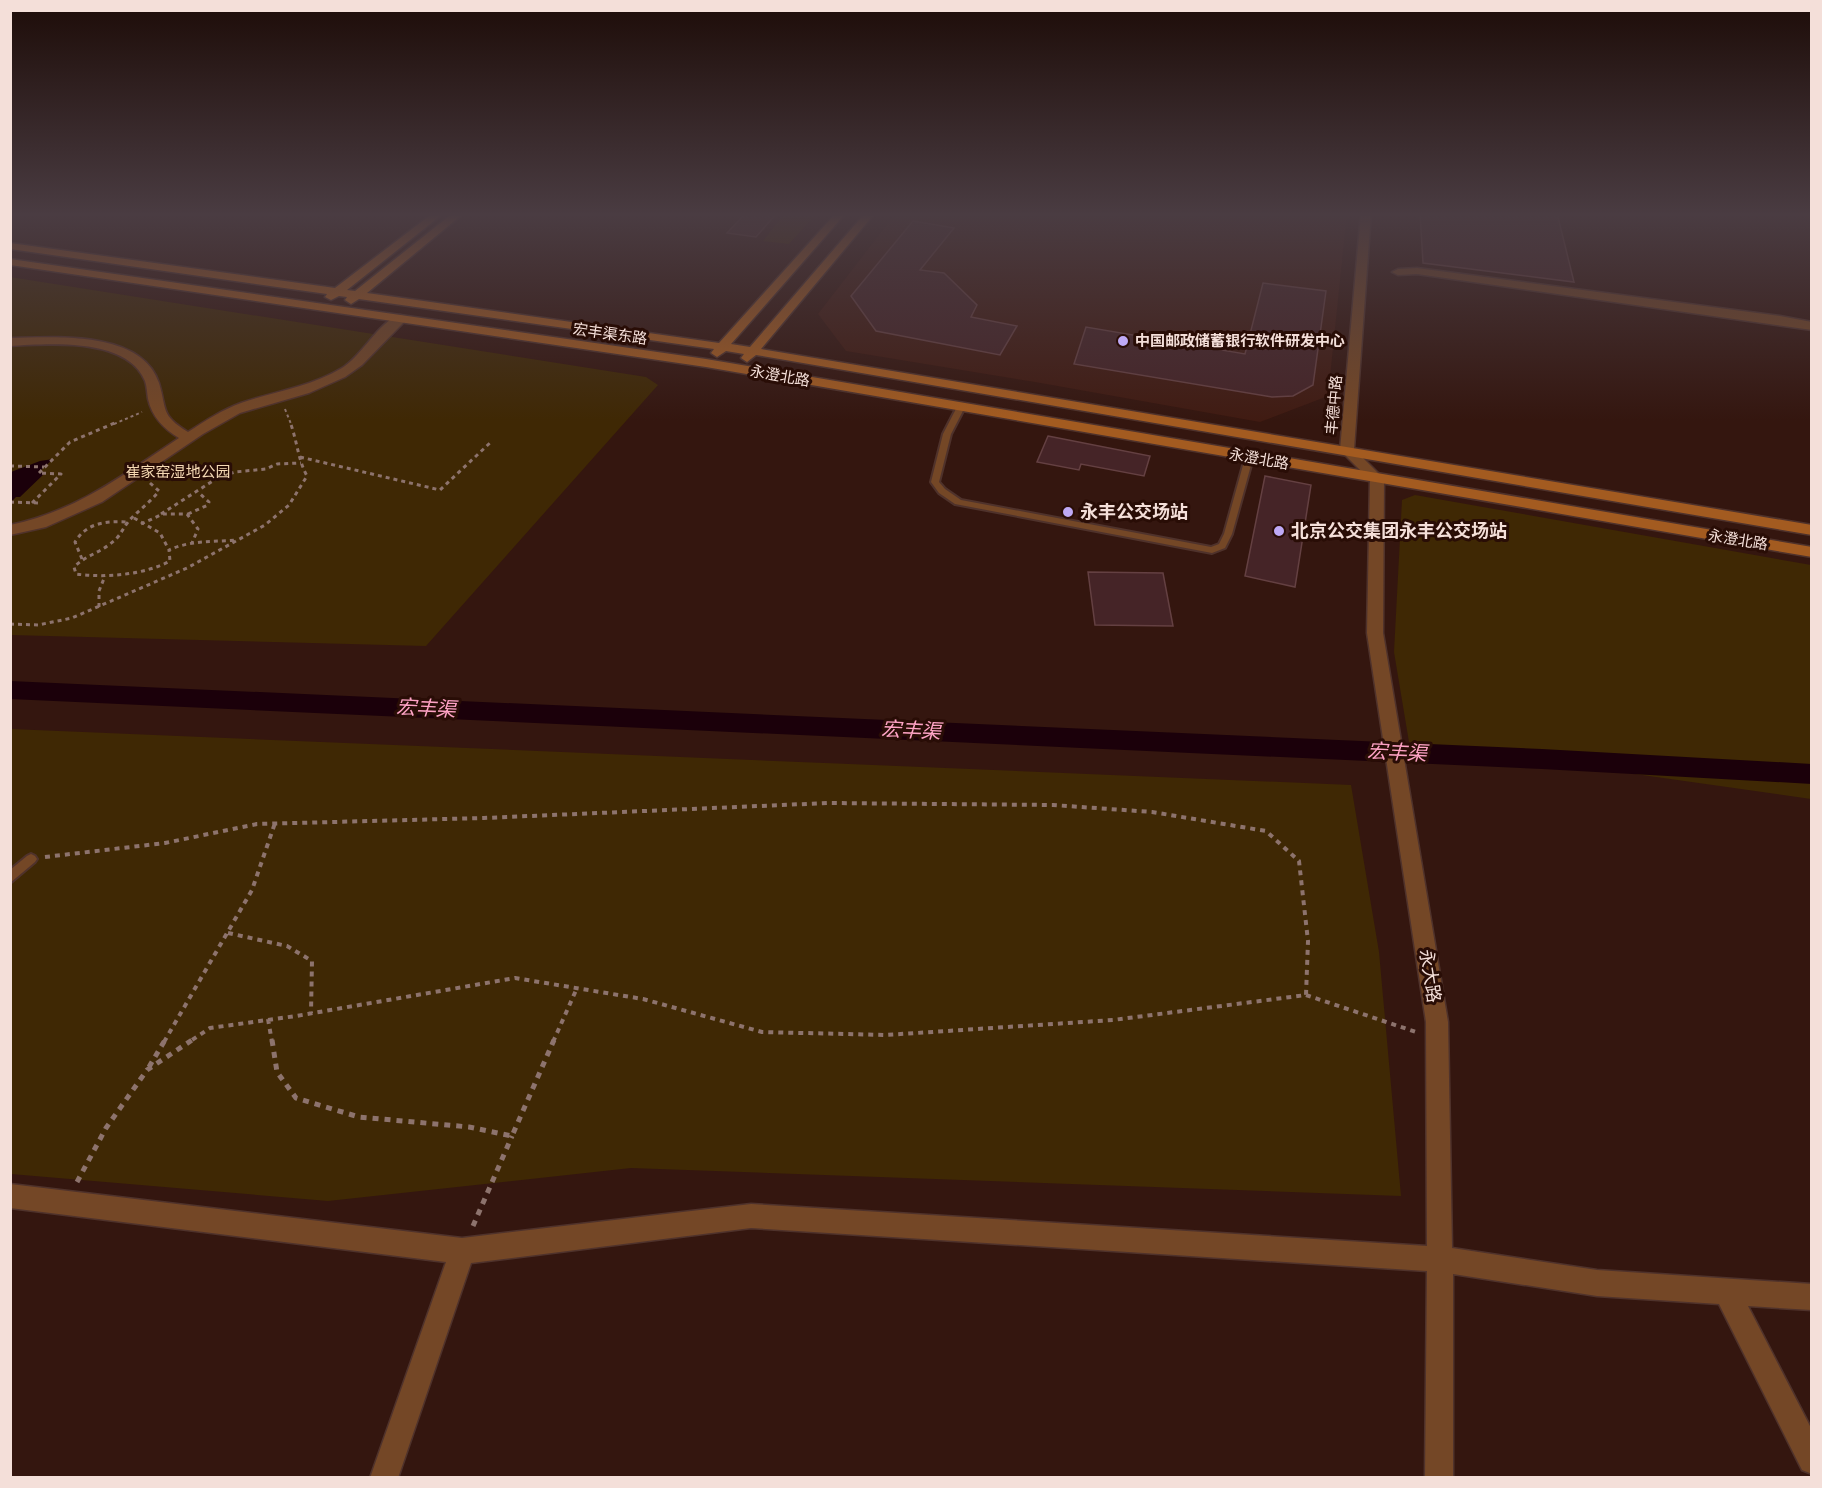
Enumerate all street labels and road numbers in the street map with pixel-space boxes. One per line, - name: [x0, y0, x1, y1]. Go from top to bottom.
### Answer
- street label: 宏丰渠东路: [572, 320, 648, 348]
- street label: 永澄北路: [749, 362, 811, 390]
- street label: 丰德中路: [1322, 374, 1346, 436]
- street label: 永澄北路: [1228, 445, 1290, 473]
- street label: 永澄北路: [1707, 526, 1769, 554]
- street label: 永大路: [1415, 948, 1445, 1004]

